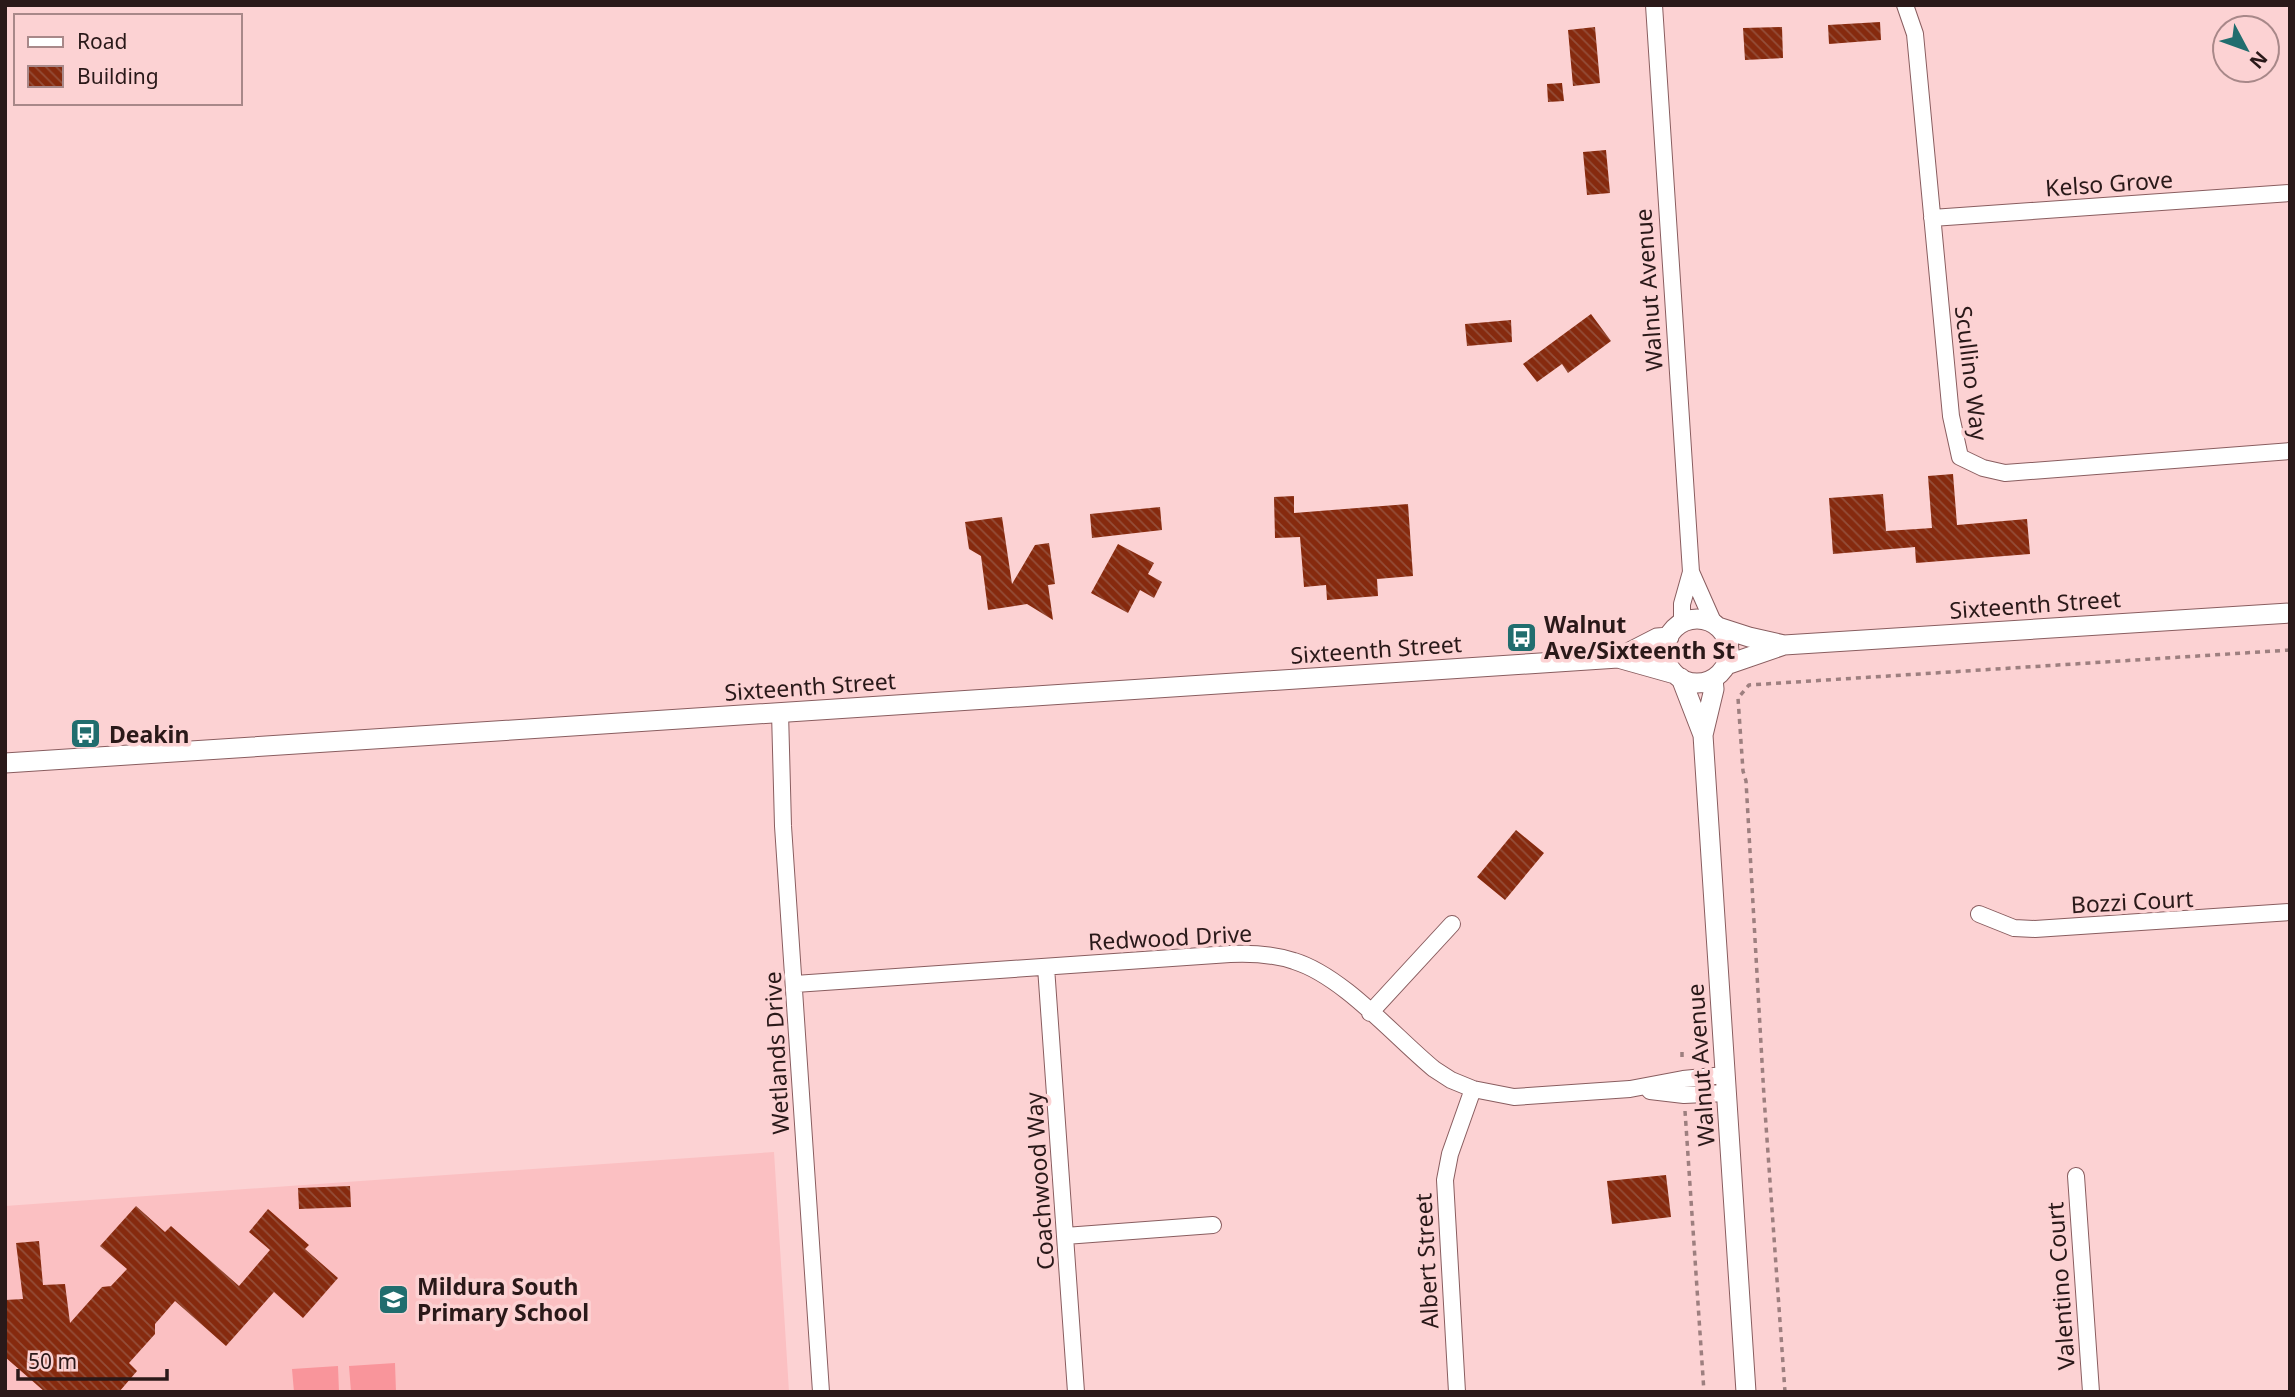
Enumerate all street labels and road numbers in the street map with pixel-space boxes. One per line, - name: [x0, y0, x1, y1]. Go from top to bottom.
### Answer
- street label: Kelso Grove: [2044, 163, 2174, 203]
- street label: Walnut Avenue: [1626, 207, 1670, 373]
- street label: Scullino Way: [1948, 304, 1996, 442]
- street label: Sixteenth Street: [1948, 582, 2122, 626]
- street label: Sixteenth Street: [1289, 627, 1463, 671]
- street label: Sixteenth Street: [723, 664, 897, 708]
- street label: Bozzi Court: [2070, 882, 2194, 920]
- street label: Redwood Drive: [1087, 917, 1253, 957]
- street label: Wetlands Drive: [756, 971, 796, 1135]
- street label: Walnut Avenue: [1678, 982, 1722, 1148]
- street label: Coachwood Way: [1017, 1091, 1061, 1271]
- street label: Albert Street: [1406, 1192, 1446, 1330]
- street label: Valentino Court: [2038, 1201, 2082, 1371]

